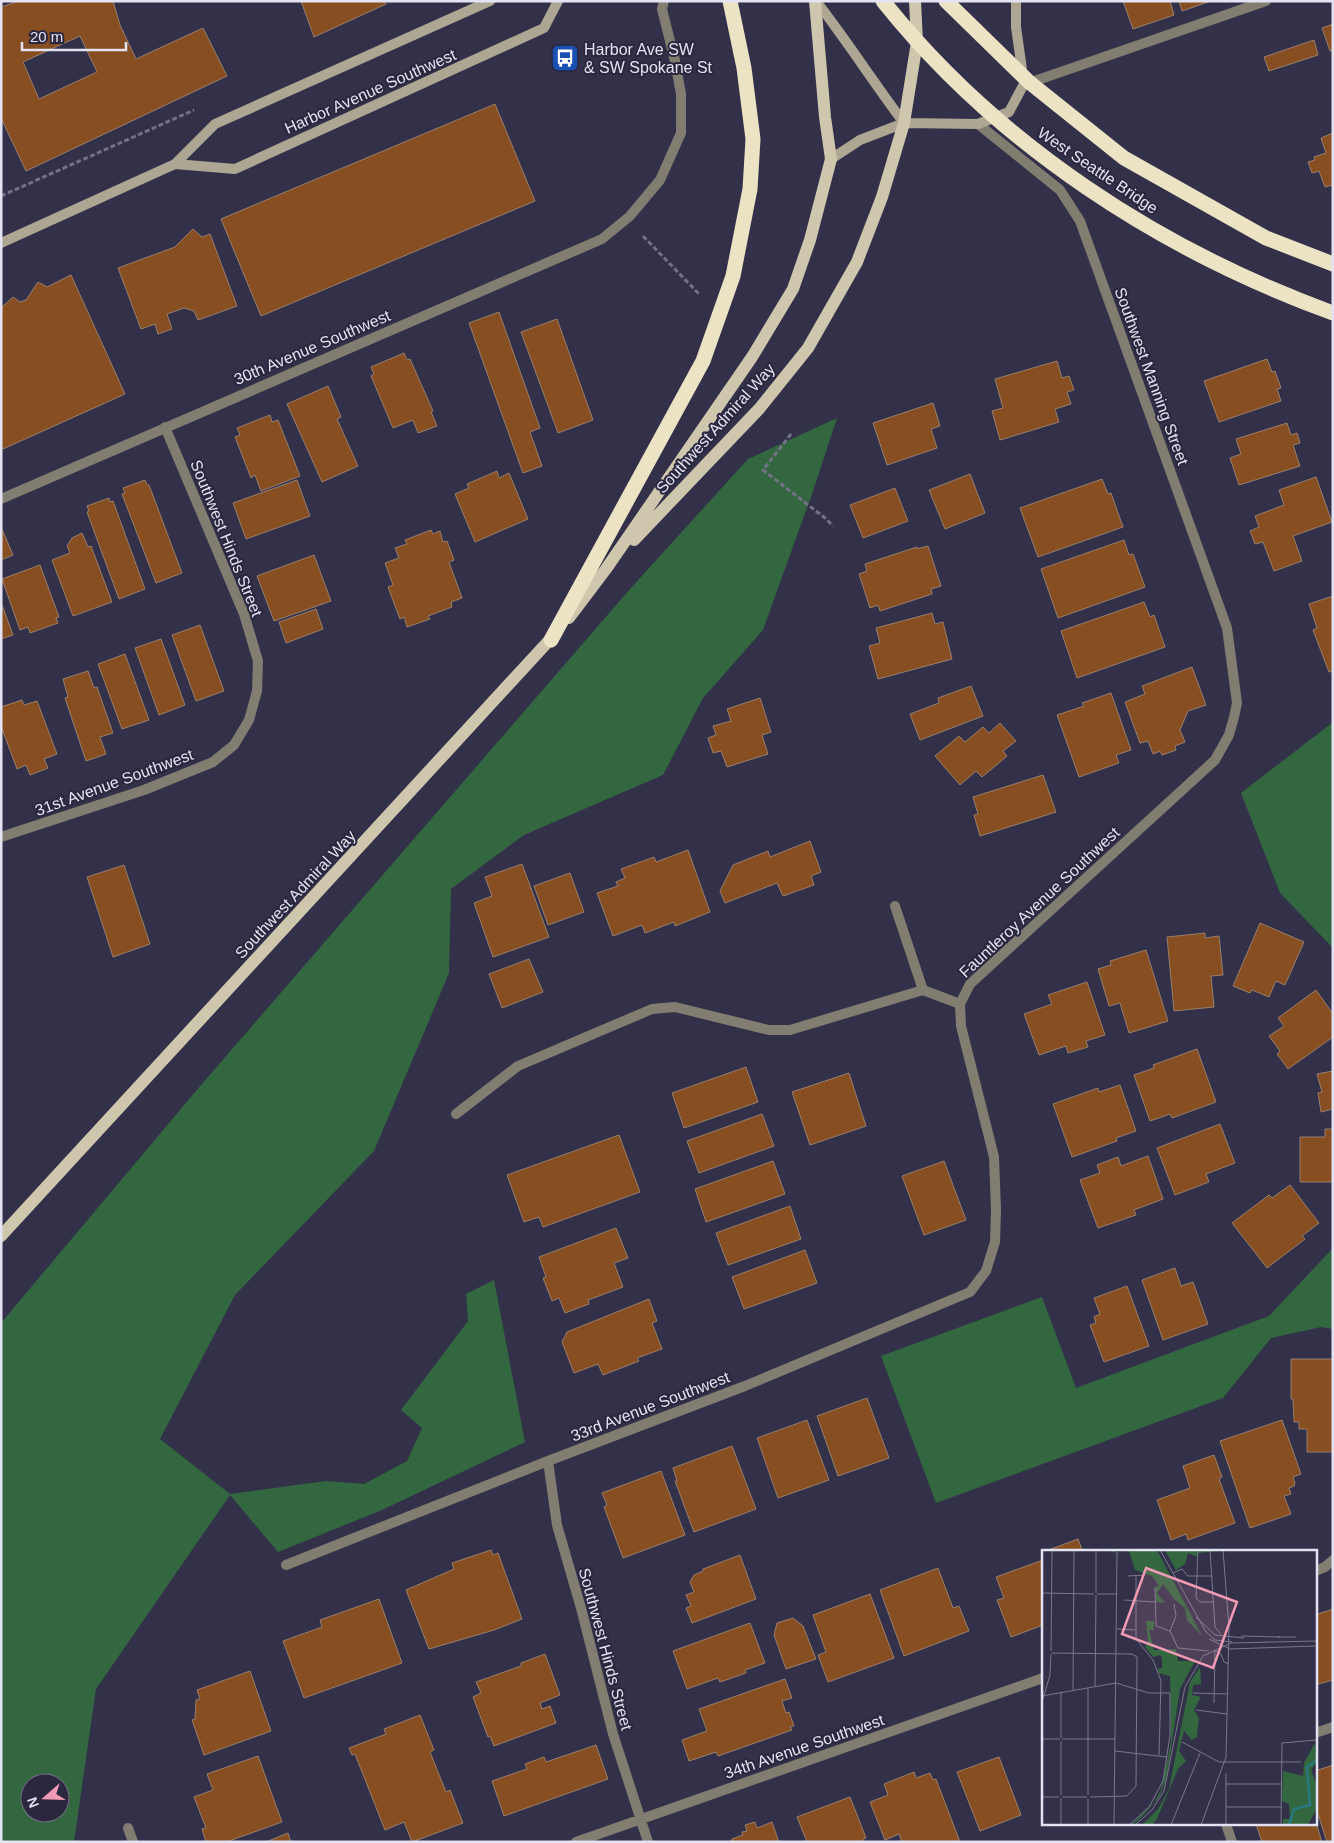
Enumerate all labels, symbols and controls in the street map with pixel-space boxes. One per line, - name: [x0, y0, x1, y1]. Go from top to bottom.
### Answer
- scale bar: [22, 20, 126, 52]
- text: 20 m: [30, 28, 63, 45]
- place label: Harbor Ave SW & SW Spokane St: [584, 41, 713, 76]
- bus stop icon: Harbor Ave SW & SW Spokane St: [550, 43, 580, 73]
- street label: Harbor Avenue Southwest: [282, 46, 459, 137]
- street label: West Seattle Bridge: [1034, 124, 1161, 217]
- street label: Southwest Manning Street: [1111, 285, 1192, 468]
- street label: 30th Avenue Southwest: [232, 307, 393, 388]
- street label: Southwest Admiral Way: [653, 360, 778, 497]
- street label: Southwest Hinds Street: [187, 457, 266, 619]
- street label: 31st Avenue Southwest: [33, 746, 196, 819]
- street label: Fauntleroy Avenue Southwest: [956, 823, 1123, 981]
- street label: Southwest Admiral Way: [232, 827, 359, 962]
- street label: 33rd Avenue Southwest: [568, 1368, 732, 1445]
- inset map: [1042, 1550, 1316, 1826]
- street label: Southwest Hinds Street: [576, 1566, 636, 1733]
- street label: 34th Avenue Southwest: [722, 1711, 887, 1782]
- north arrow: [20, 1773, 70, 1823]
- text: N: [24, 1795, 42, 1810]

